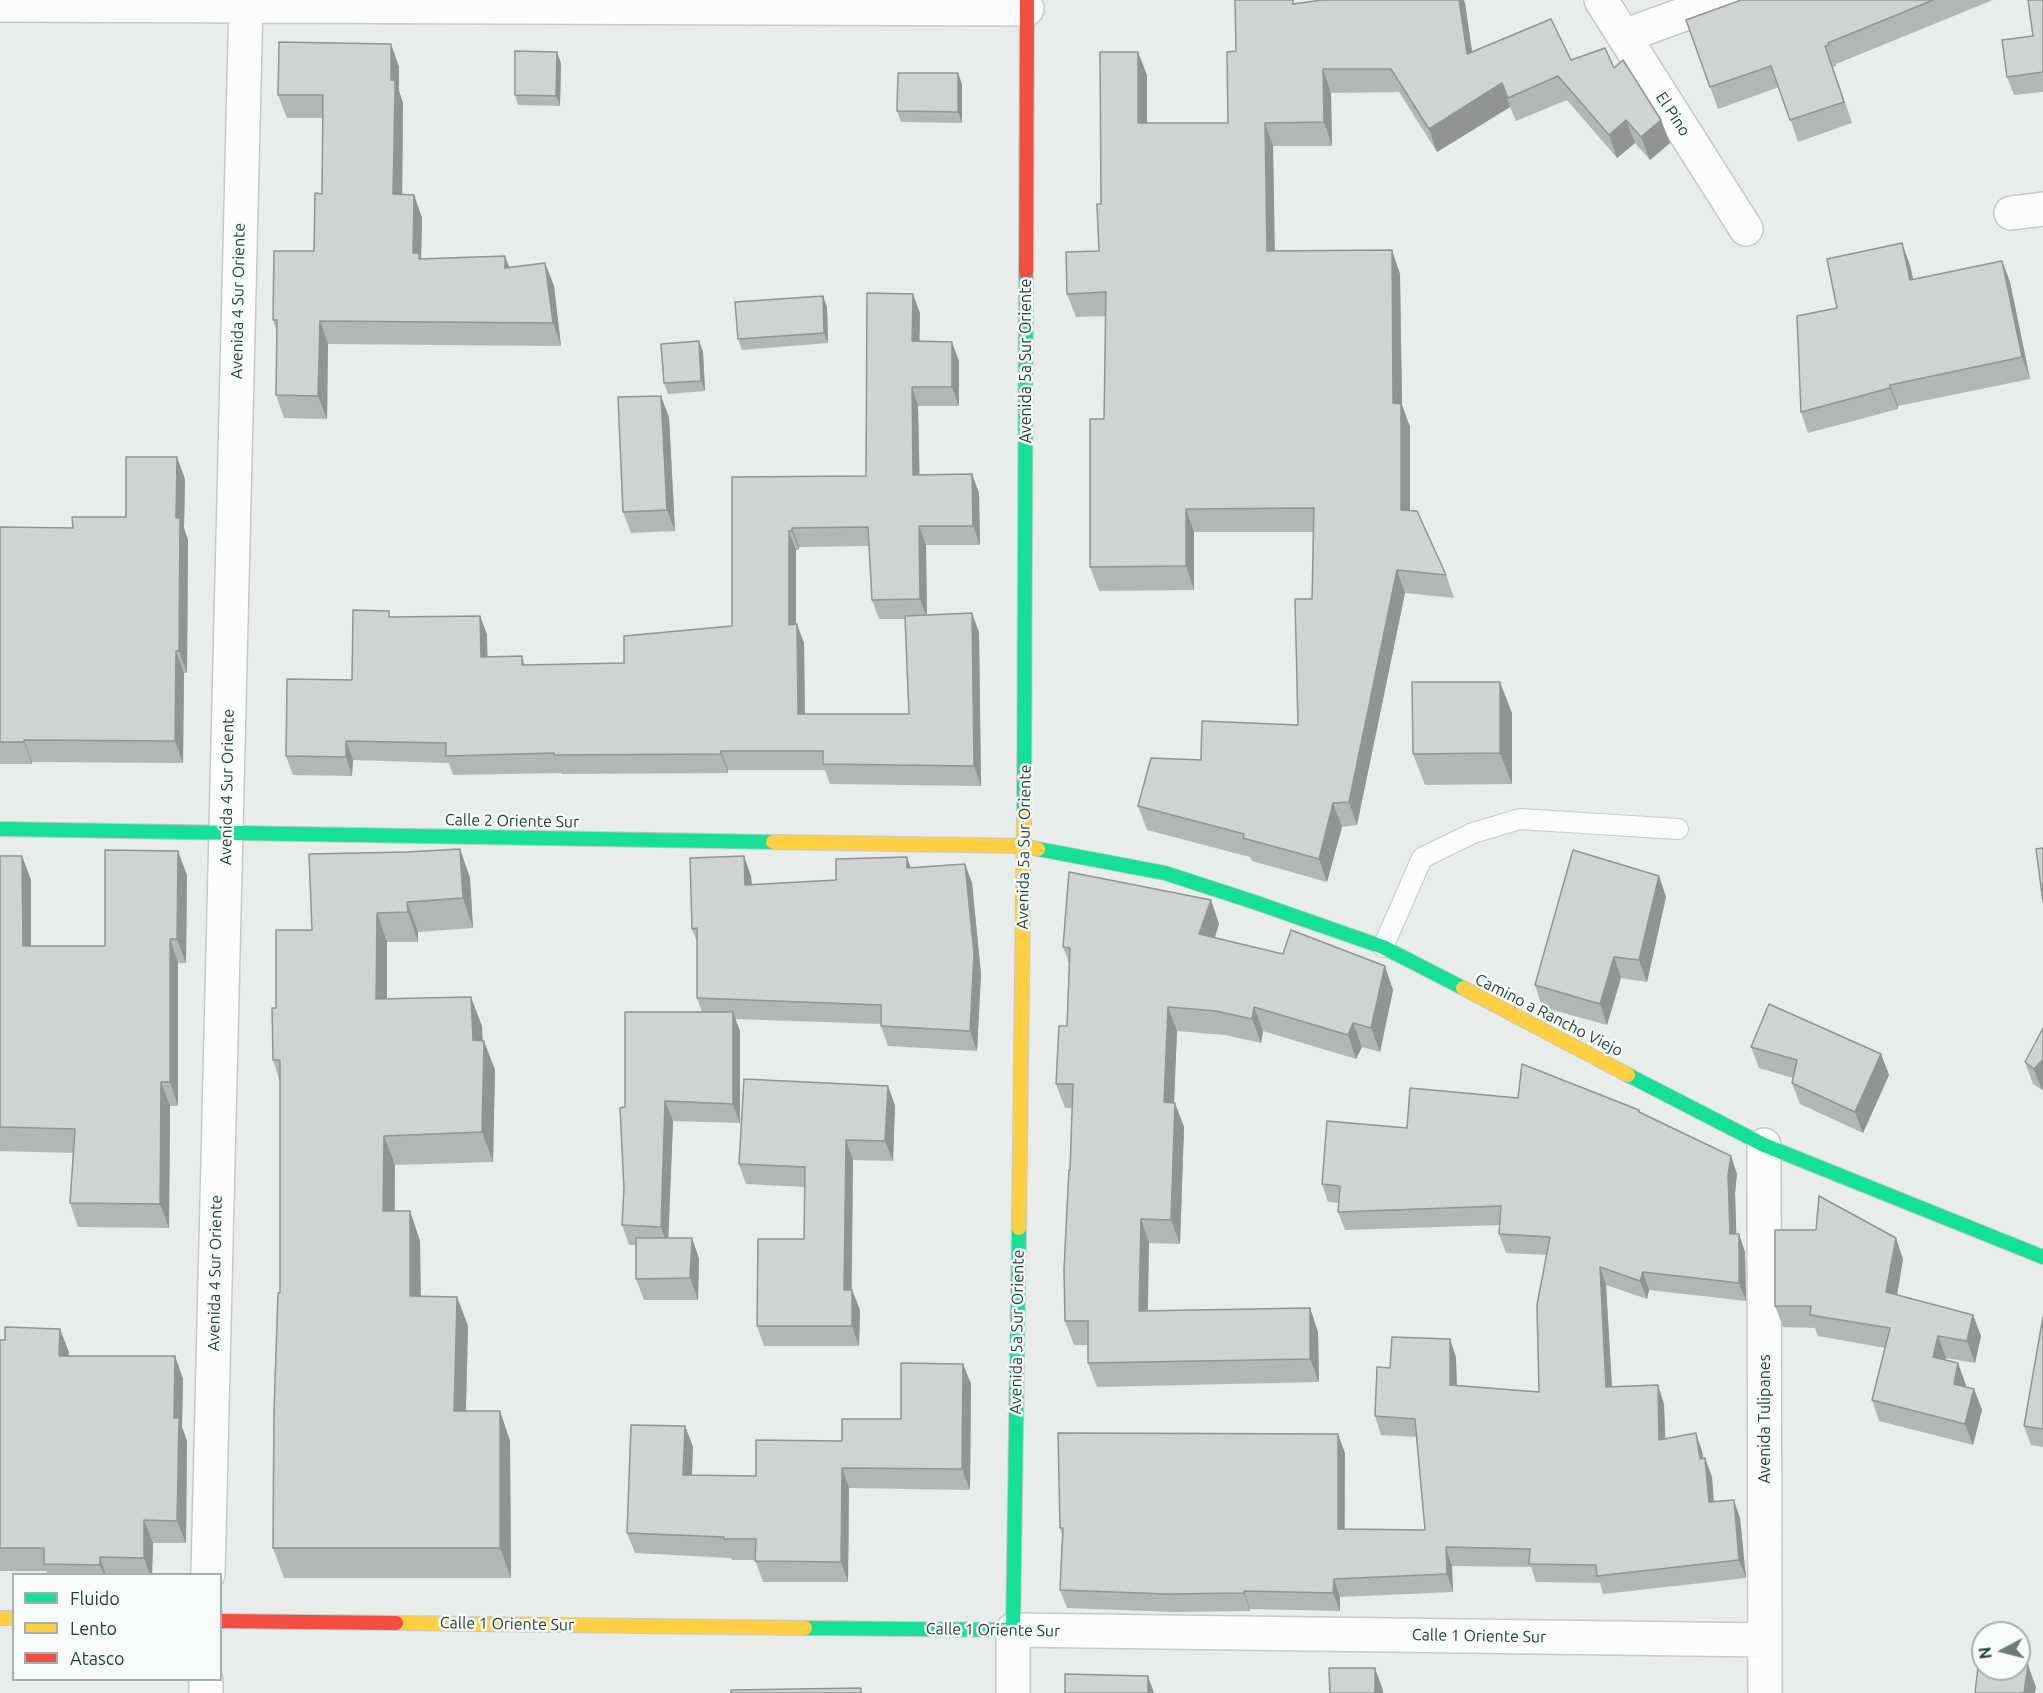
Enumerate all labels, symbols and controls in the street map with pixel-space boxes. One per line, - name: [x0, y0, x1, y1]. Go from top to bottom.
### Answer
- street label: El Pino: [1652, 88, 1694, 140]
- street label: Avenida 4 Sur Oriente: [227, 223, 249, 379]
- street label: Avenida 5a Sur Oriente: [1016, 279, 1036, 443]
- street label: Avenida 4 Sur Oriente: [216, 709, 238, 865]
- street label: Avenida 5a Sur Oriente: [1013, 765, 1035, 929]
- street label: Calle 2 Oriente Sur: [445, 810, 579, 832]
- street label: Camino a Rancho Viejo: [1472, 969, 1626, 1061]
- street label: Avenida 4 Sur Oriente: [204, 1195, 226, 1351]
- street label: Avenida 5a Sur Oriente: [1006, 1250, 1028, 1414]
- street label: Avenida Tulipanes: [1755, 1354, 1775, 1484]
- legend: [12, 1573, 222, 1681]
- text: Fluido: [70, 1588, 120, 1608]
- street label: Calle 1 Oriente Sur: [440, 1613, 574, 1635]
- text: Lento: [70, 1618, 117, 1638]
- street label: Calle 1 Oriente Sur: [926, 1619, 1060, 1641]
- north arrow: [1971, 1621, 2031, 1681]
- street label: Calle 1 Oriente Sur: [1412, 1625, 1546, 1647]
- text: N: [1975, 1646, 1995, 1660]
- text: Atasco: [70, 1648, 125, 1668]

